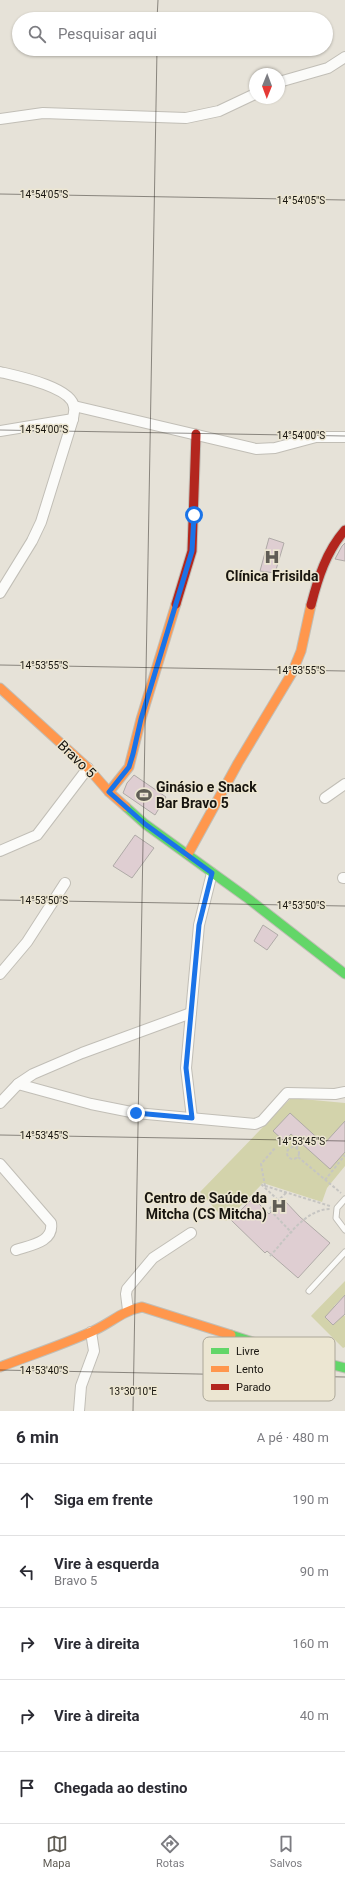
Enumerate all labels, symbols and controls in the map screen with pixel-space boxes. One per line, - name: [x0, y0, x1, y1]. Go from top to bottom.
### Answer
- search box: [12, 12, 333, 56]
- icon: search: [26, 23, 48, 45]
- text: Pesquisar aqui: [58, 25, 157, 43]
- north arrow: [249, 68, 285, 104]
- text: 14°54'05"S: [20, 189, 68, 200]
- text: 14°54'05"S: [277, 195, 325, 206]
- text: 14°54'00"S: [20, 424, 68, 435]
- text: 14°54'00"S: [277, 430, 325, 441]
- route start: [185, 506, 203, 524]
- hospital icon: Clínica Frisilda: [263, 548, 281, 566]
- place label: Clínica Frisilda: [226, 568, 319, 584]
- text: 14°53'55"S: [20, 660, 68, 671]
- text: 14°53'55"S: [277, 665, 325, 676]
- street label: Bravo 5: [55, 737, 99, 781]
- place label: Ginásio e Snack Bar Bravo 5: [156, 779, 257, 811]
- sports icon: Ginásio e Snack Bar Bravo 5: [135, 786, 153, 804]
- text: 14°53'50"S: [20, 895, 68, 906]
- text: 14°53'50"S: [277, 900, 325, 911]
- route end: [127, 1104, 145, 1122]
- text: 14°53'45"S: [20, 1130, 68, 1141]
- text: 14°53'45"S: [277, 1136, 325, 1147]
- place label: Centro de Saúde da Mitcha (CS Mitcha): [144, 1190, 268, 1223]
- hospital icon: Centro de Saúde da Mitcha (CS Mitcha): [270, 1197, 288, 1215]
- legend: [203, 1337, 335, 1401]
- text: Livre: [236, 1345, 260, 1358]
- text: Lento: [236, 1363, 264, 1376]
- text: 14°53'40"S: [20, 1365, 68, 1376]
- text: Parado: [236, 1381, 271, 1394]
- text: 13°30'10"E: [109, 1386, 157, 1397]
- text: 6 min: [16, 1427, 59, 1447]
- text: A pé · 480 m: [257, 1430, 329, 1445]
- icon: ahead: [16, 1489, 38, 1511]
- text: Siga em frente: [54, 1491, 153, 1509]
- text: 190 m: [292, 1492, 329, 1507]
- text: Vire à esquerda: [54, 1555, 159, 1573]
- icon: left: [16, 1561, 38, 1583]
- text: 90 m: [300, 1564, 329, 1579]
- text: Bravo 5: [54, 1573, 97, 1588]
- icon: right: [16, 1633, 38, 1655]
- text: Vire à direita: [54, 1635, 140, 1653]
- text: 160 m: [292, 1636, 329, 1651]
- icon: right: [16, 1705, 38, 1727]
- text: Vire à direita: [54, 1707, 140, 1725]
- text: 40 m: [300, 1708, 329, 1723]
- icon: arrive: [16, 1777, 38, 1799]
- text: Chegada ao destino: [54, 1779, 188, 1797]
- tab: Mapa: [43, 1833, 71, 1870]
- tab: Rotas: [156, 1833, 184, 1870]
- tab: Salvos: [270, 1833, 302, 1870]

